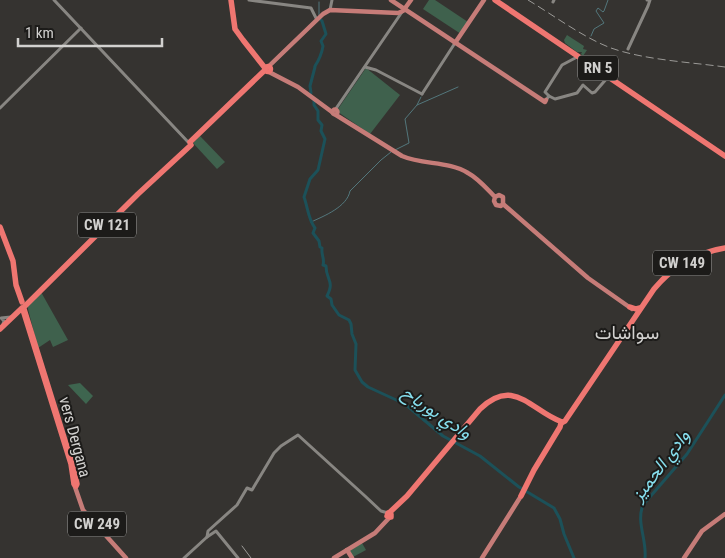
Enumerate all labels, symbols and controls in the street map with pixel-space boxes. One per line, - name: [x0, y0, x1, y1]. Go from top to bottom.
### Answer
- scale bar: [18, 15, 161, 47]
- text: 1 km: [25, 24, 54, 42]
- road number: RN 5: [578, 56, 618, 80]
- road number: CW 121: [78, 212, 136, 238]
- road number: CW 149: [653, 250, 711, 276]
- district label: سواشات: [595, 321, 659, 344]
- water label: وادي بورياح: [395, 381, 476, 447]
- street label: vers Dergana: [55, 395, 95, 479]
- water label: وادي الحميز: [626, 425, 698, 509]
- road number: CW 249: [68, 512, 126, 536]

